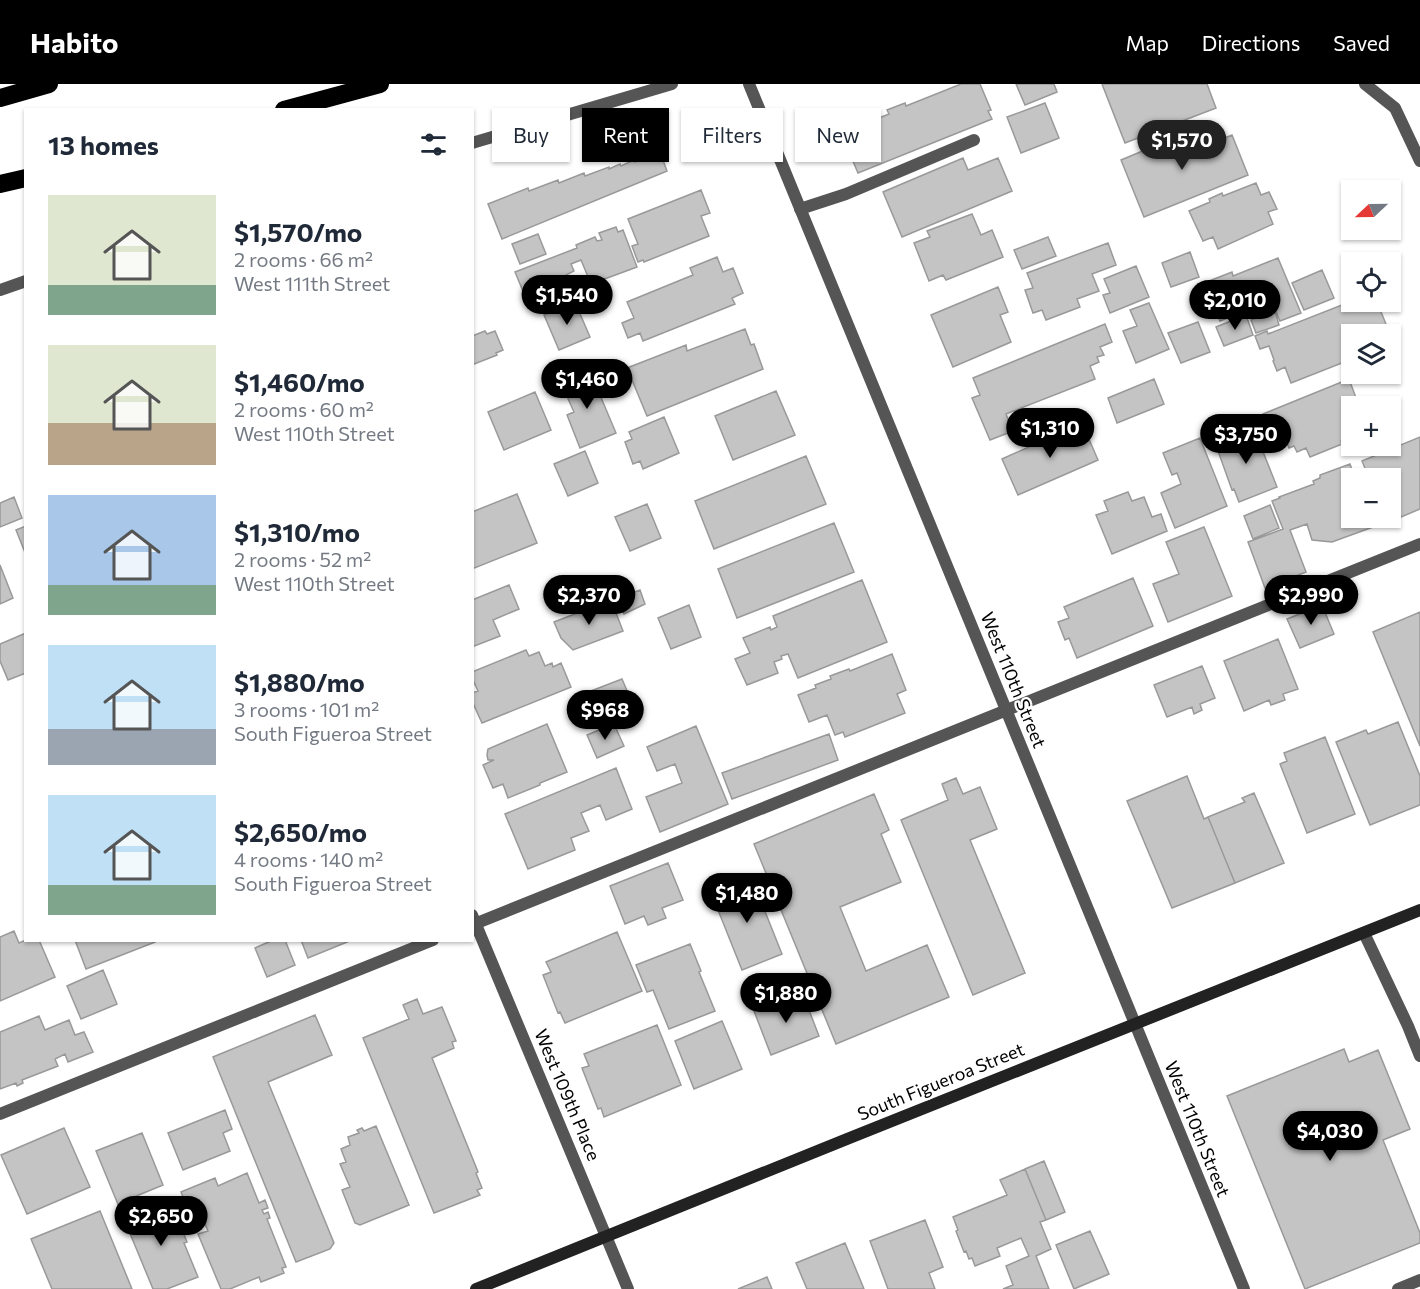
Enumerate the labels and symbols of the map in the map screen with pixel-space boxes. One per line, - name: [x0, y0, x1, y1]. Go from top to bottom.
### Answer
- pin: $1,570: [1133, 120, 1231, 171]
- north arrow: [1341, 180, 1401, 240]
- pin: $1,540: [518, 275, 616, 326]
- pin: $2,010: [1186, 280, 1284, 331]
- pin: $1,460: [538, 359, 636, 410]
- pin: $1,310: [1001, 408, 1099, 459]
- pin: $3,750: [1197, 414, 1295, 465]
- pin: $2,370: [540, 575, 638, 626]
- pin: $2,990: [1262, 575, 1360, 626]
- street label: West 110th Street: [977, 608, 1051, 751]
- pin: $968: [569, 690, 641, 741]
- pin: $1,480: [698, 873, 796, 924]
- pin: $1,880: [737, 973, 835, 1024]
- street label: West 109th Place: [530, 1026, 606, 1164]
- street label: South Figueroa Street: [854, 1038, 1027, 1125]
- street label: West 110th Street: [1161, 1057, 1235, 1200]
- pin: $4,030: [1281, 1111, 1379, 1162]
- pin: $2,650: [112, 1196, 210, 1247]

